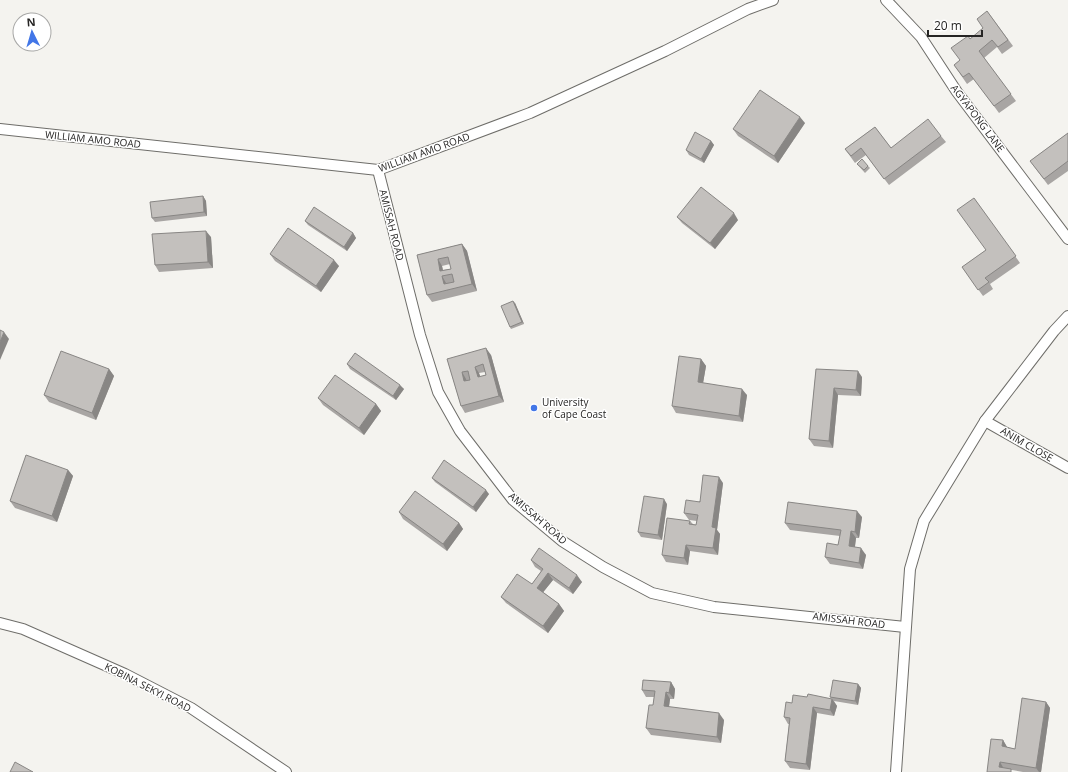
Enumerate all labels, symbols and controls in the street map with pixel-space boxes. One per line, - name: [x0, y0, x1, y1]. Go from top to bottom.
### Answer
- north arrow: [12, 12, 52, 52]
- scale bar: [928, 12, 982, 38]
- text: N: [26, 14, 36, 29]
- text: 20 m: [934, 17, 962, 34]
- street label: AGYAPONG LANE: [948, 81, 1008, 155]
- street label: WILLIAM AMO ROAD: [44, 127, 142, 151]
- street label: WILLIAM AMO ROAD: [376, 129, 472, 175]
- street label: AMISSAH ROAD: [376, 188, 408, 262]
- place label: University of Cape Coast: [542, 395, 607, 421]
- marker: University of Cape Coast: [529, 403, 539, 413]
- street label: ANIM CLOSE: [998, 423, 1056, 465]
- street label: AMISSAH ROAD: [506, 489, 570, 547]
- street label: AMISSAH ROAD: [812, 609, 886, 631]
- street label: KOBINA SEKYI ROAD: [102, 659, 194, 715]

